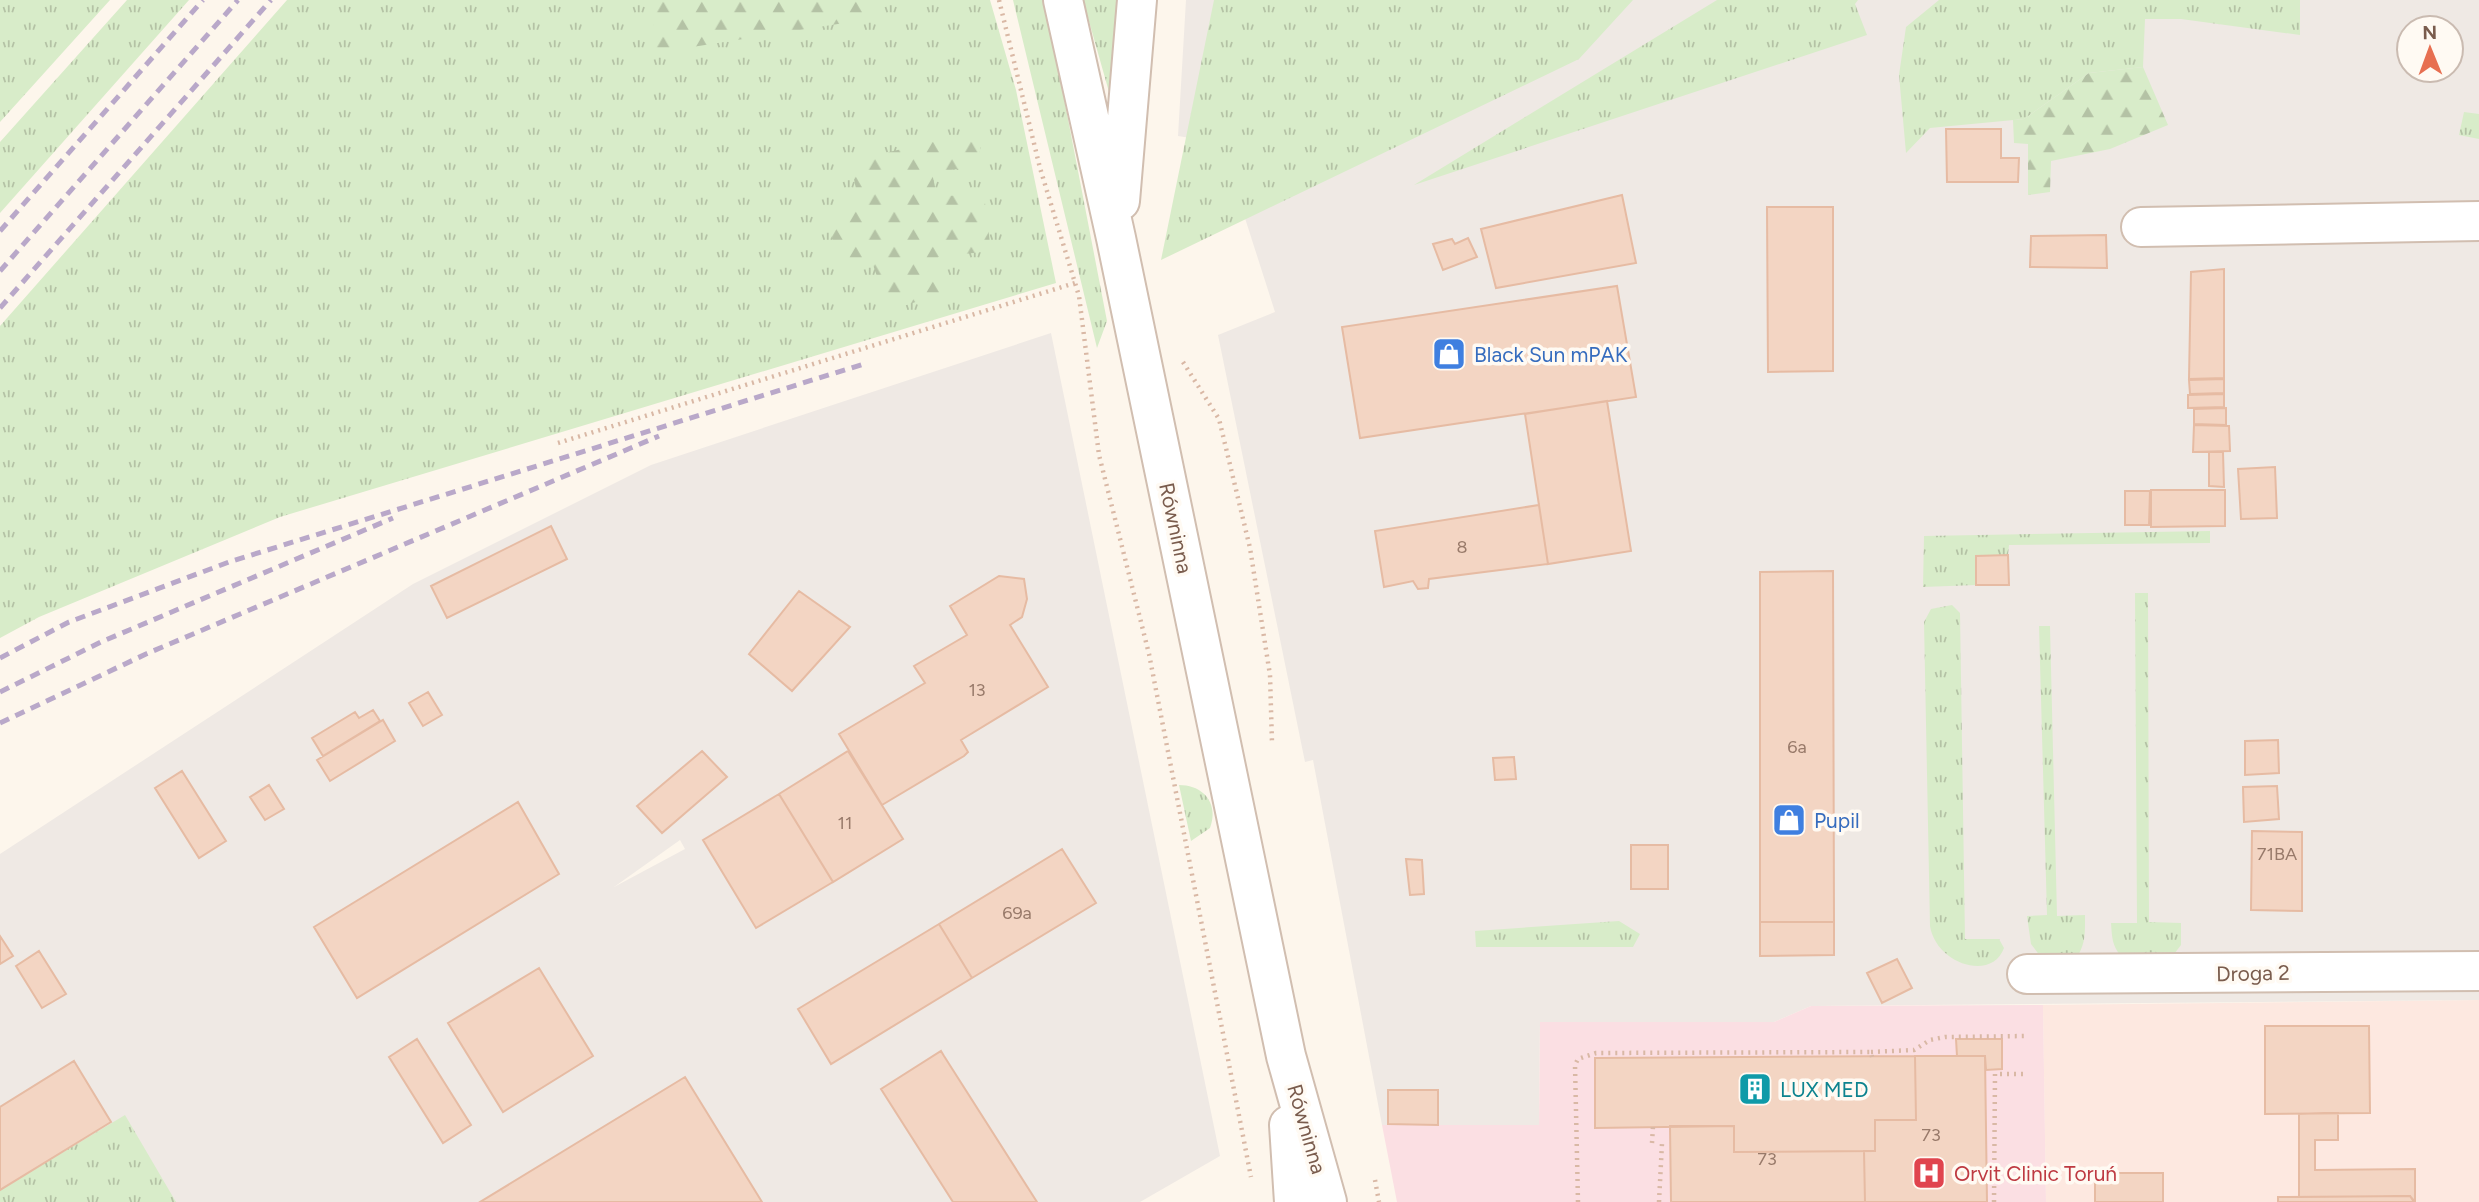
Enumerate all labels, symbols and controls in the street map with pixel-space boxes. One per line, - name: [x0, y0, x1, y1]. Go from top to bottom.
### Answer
- north arrow: [2395, 14, 2465, 84]
- text: N: [2422, 21, 2437, 44]
- shop icon: Black Sun mPAK: [1430, 335, 1468, 373]
- place label: Black Sun mPAK: [1474, 342, 1628, 367]
- street label: Równinna: [1154, 480, 1198, 576]
- house number: 8: [1456, 536, 1468, 558]
- house number: 13: [968, 679, 986, 701]
- house number: 6a: [1787, 736, 1807, 758]
- shop icon: Pupil: [1770, 801, 1808, 839]
- place label: Pupil: [1814, 808, 1860, 833]
- house number: 11: [838, 812, 852, 834]
- house number: 71BA: [2257, 843, 2297, 865]
- house number: 69a: [1002, 902, 1032, 924]
- street label: Droga 2: [2216, 960, 2290, 986]
- building icon: LUX MED: [1736, 1070, 1774, 1108]
- place label: LUX MED: [1780, 1077, 1869, 1102]
- street label: Równinna: [1282, 1081, 1332, 1177]
- house number: 73: [1921, 1124, 1941, 1146]
- house number: 73: [1757, 1148, 1777, 1170]
- hospital icon: Orvit Clinic Toruń: [1910, 1154, 1948, 1192]
- place label: Orvit Clinic Toruń: [1954, 1161, 2117, 1186]

